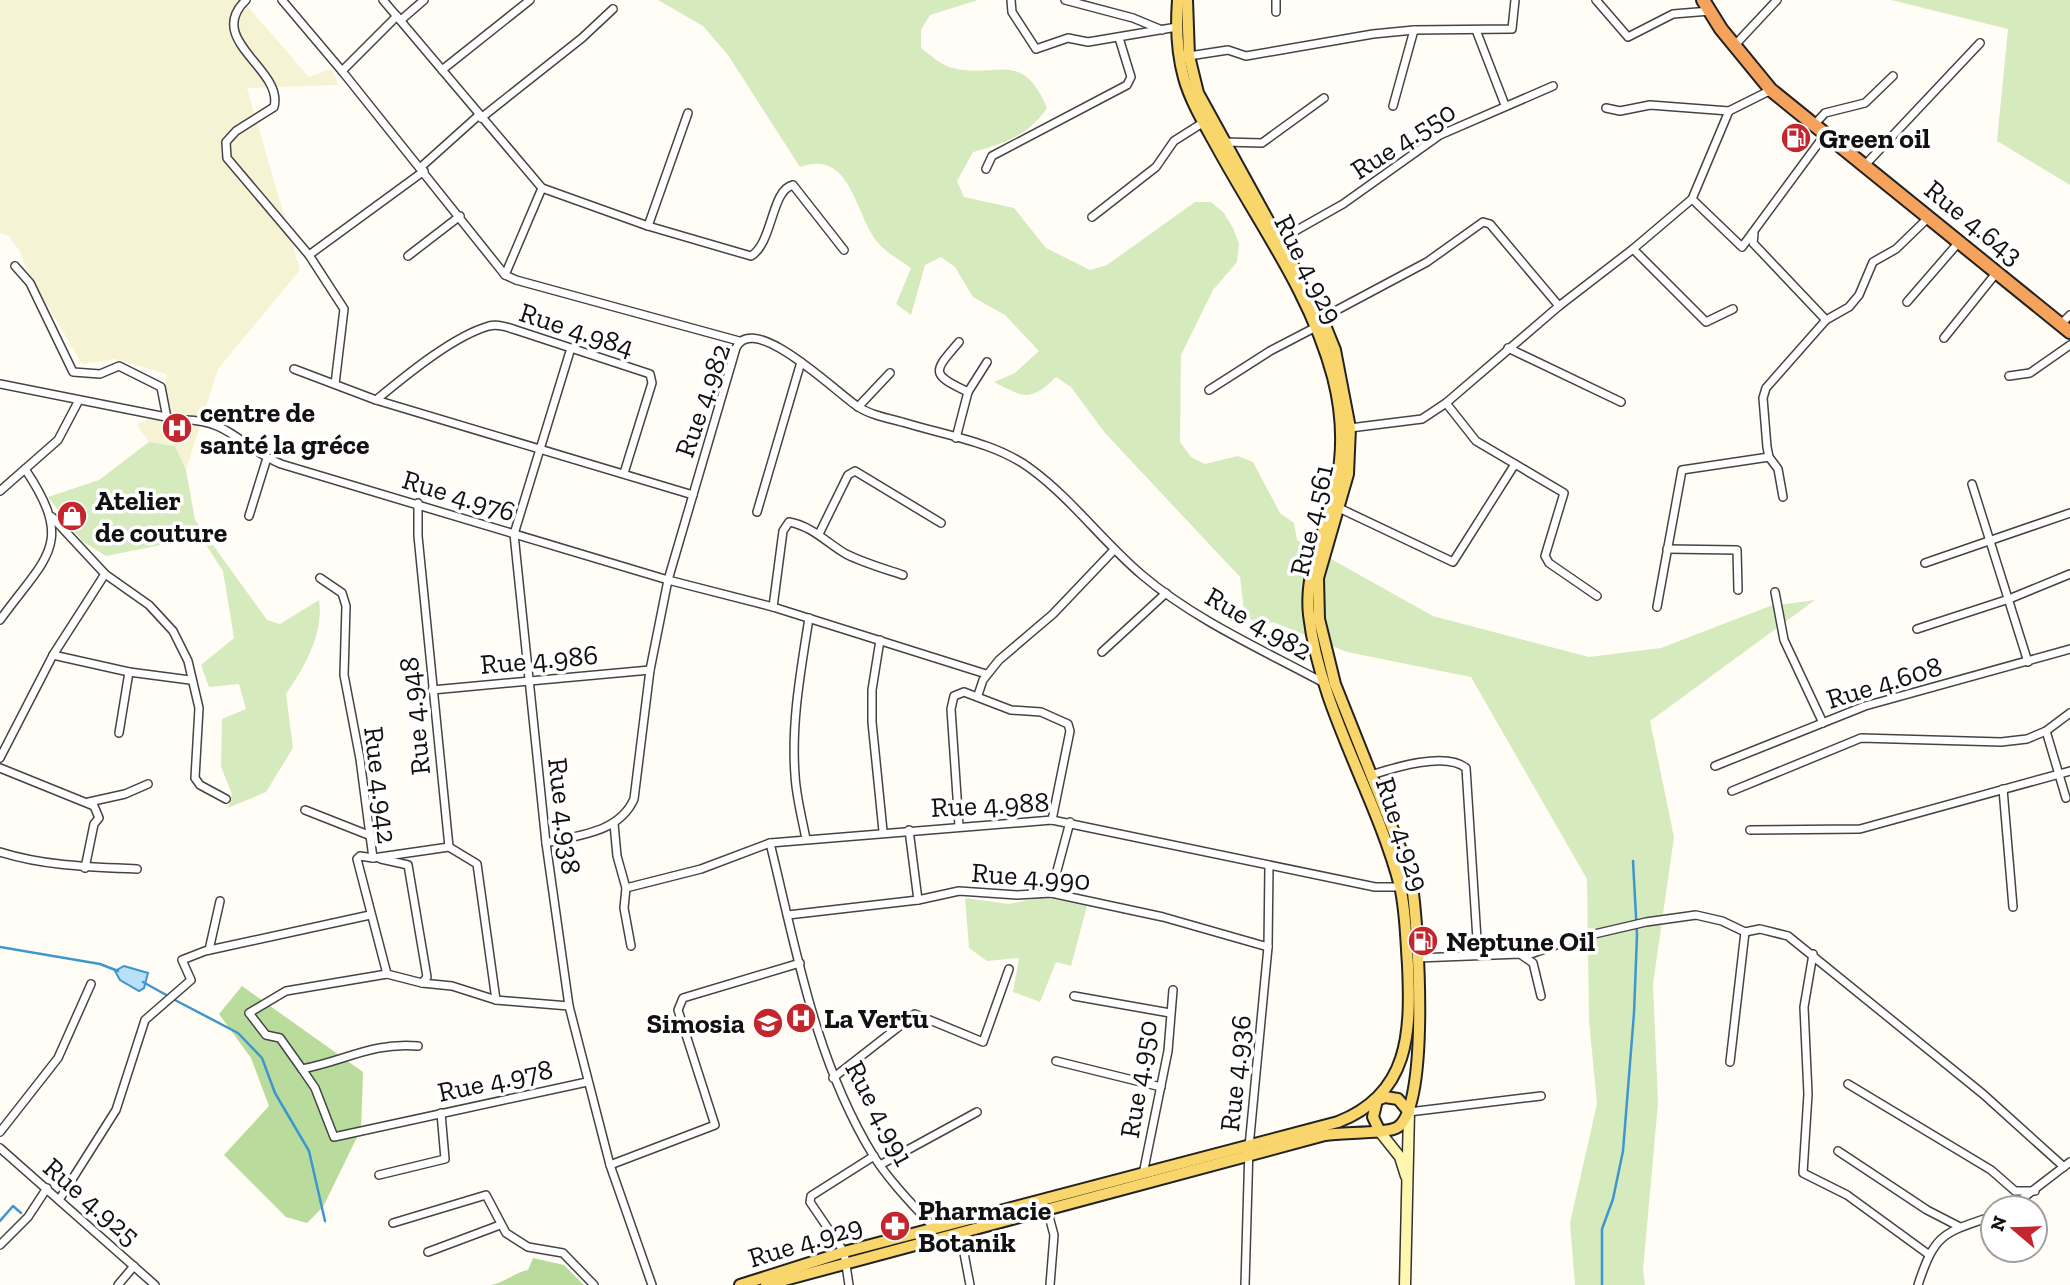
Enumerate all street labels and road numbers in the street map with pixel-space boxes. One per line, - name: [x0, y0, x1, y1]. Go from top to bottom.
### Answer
- street label: Rue 4.550: [1345, 94, 1462, 186]
- street label: Rue 4.643: [1918, 173, 2029, 272]
- street label: Rue 4.929: [1267, 209, 1350, 329]
- street label: Rue 4.984: [515, 295, 638, 363]
- street label: Rue 4.982: [668, 339, 737, 461]
- street label: Rue 4.561: [1283, 461, 1340, 579]
- street label: Rue 4.976: [398, 463, 519, 528]
- street label: Rue 4.982: [1199, 580, 1318, 667]
- street label: Rue 4.986: [479, 638, 599, 681]
- street label: Rue 4.608: [1822, 649, 1946, 716]
- street label: Rue 4.948: [392, 655, 437, 777]
- street label: Rue 4.942: [357, 725, 404, 846]
- street label: Rue 4.938: [541, 756, 588, 876]
- street label: Rue 4.929: [1369, 773, 1436, 895]
- street label: Rue 4.988: [930, 785, 1050, 824]
- street label: Rue 4.990: [970, 856, 1092, 897]
- street label: Rue 4.936: [1213, 1013, 1258, 1133]
- street label: Rue 4.950: [1113, 1018, 1164, 1140]
- street label: Rue 4.978: [435, 1052, 556, 1109]
- street label: Rue 4.991: [838, 1055, 921, 1172]
- street label: Rue 4.925: [37, 1151, 147, 1252]
- street label: Rue 4.929: [744, 1208, 866, 1274]

